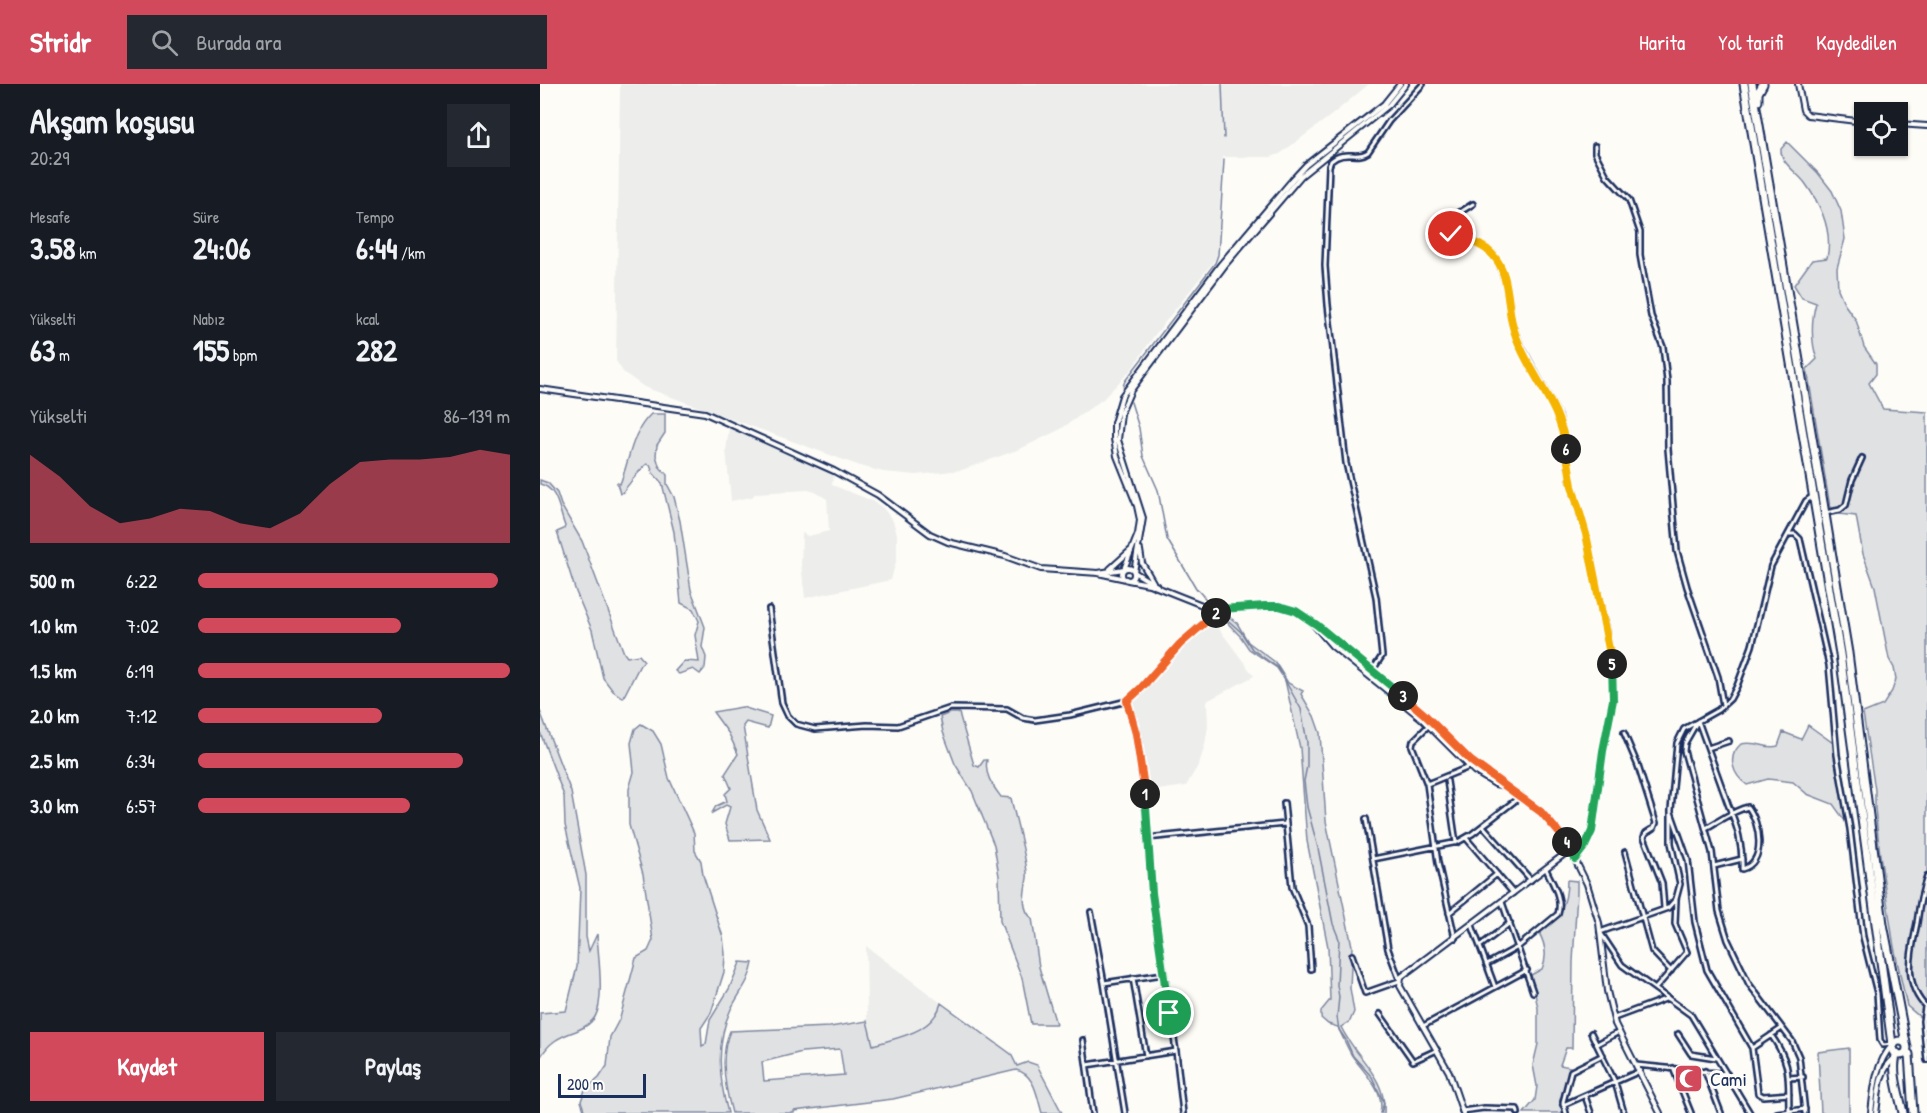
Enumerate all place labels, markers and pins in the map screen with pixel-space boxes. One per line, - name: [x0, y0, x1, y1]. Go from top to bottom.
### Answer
- pin: [1425, 208, 1476, 259]
- pin: 6: [1551, 434, 1581, 464]
- pin: 2: [1201, 598, 1231, 628]
- pin: 5: [1597, 649, 1627, 679]
- pin: 3: [1388, 681, 1418, 711]
- pin: 1: [1130, 779, 1160, 809]
- pin: 4: [1552, 827, 1582, 857]
- pin: [1143, 987, 1194, 1038]
- mosque icon: Cami: [1673, 1063, 1705, 1095]
- place label: Cami: [1710, 1065, 1747, 1092]

